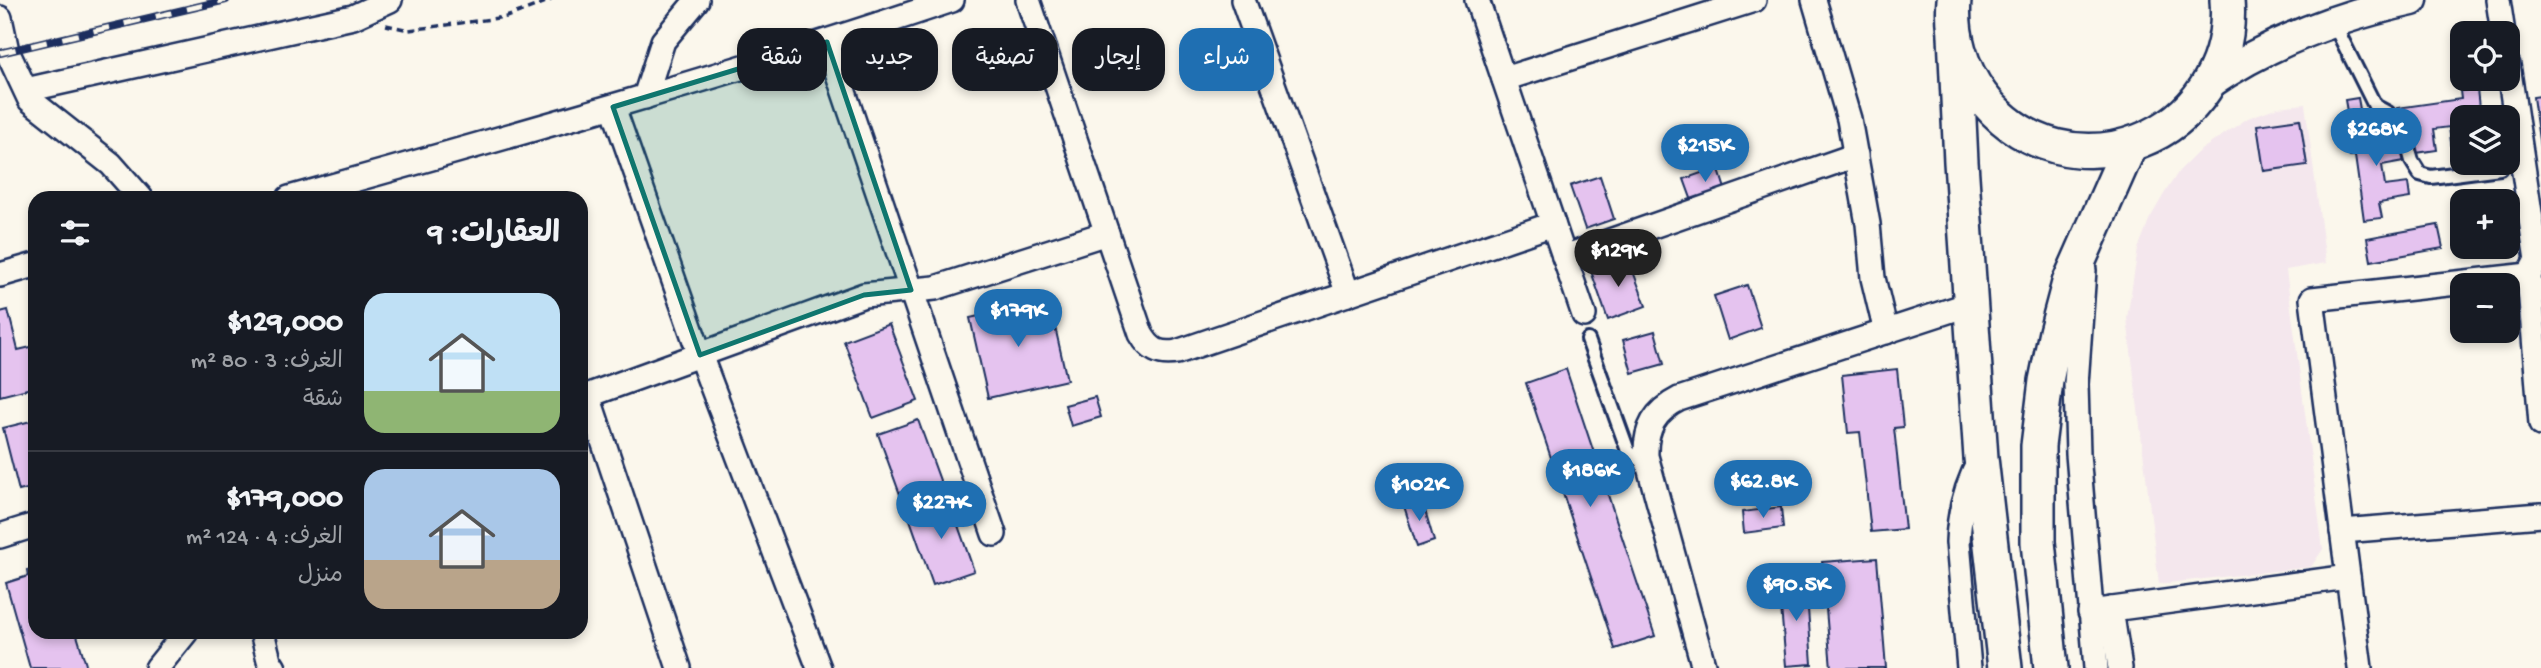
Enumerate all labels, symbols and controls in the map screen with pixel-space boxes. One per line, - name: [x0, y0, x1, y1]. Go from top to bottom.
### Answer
- map controls: [2450, 21, 2520, 343]
- button: locate: [2450, 21, 2520, 91]
- chip: شقة: [737, 28, 827, 91]
- chip: جديد: [841, 28, 938, 91]
- chip: تصفية: [952, 28, 1058, 91]
- chip: إيجار: [1072, 28, 1165, 91]
- chip: شراء: [1179, 28, 1274, 91]
- button: layers: [2450, 105, 2520, 175]
- pin: $268K: [2327, 108, 2425, 168]
- text: $268K: [2347, 117, 2405, 144]
- pin: $215K: [1656, 124, 1754, 184]
- text: $215K: [1677, 133, 1733, 160]
- button: +: [2450, 189, 2520, 259]
- icon: filters: [56, 214, 94, 252]
- text: العقارات: 9: [428, 218, 560, 253]
- pin: $129K: [1569, 230, 1667, 289]
- text: $129K: [1590, 238, 1646, 265]
- button: −: [2450, 273, 2520, 343]
- pin: $179K: [969, 290, 1067, 349]
- text: $179K: [990, 298, 1046, 325]
- text: $129,000: [227, 307, 343, 342]
- icon: home: [420, 321, 504, 405]
- text: الغرف: 3 · 80 m²: [191, 349, 343, 376]
- text: شقة: [303, 387, 343, 414]
- pin: $186K: [1541, 449, 1639, 509]
- text: $186K: [1562, 458, 1618, 485]
- pin: $62.8K: [1706, 461, 1820, 520]
- pin: $102K: [1370, 463, 1468, 523]
- text: $62.8K: [1730, 469, 1796, 496]
- text: $102K: [1391, 472, 1447, 499]
- pin: $227K: [892, 482, 990, 541]
- text: $179,000: [226, 483, 343, 518]
- text: $227K: [912, 490, 970, 517]
- icon: home: [420, 497, 504, 581]
- text: الغرف: 4 · 124 m²: [186, 525, 343, 552]
- text: منزل: [298, 563, 343, 590]
- pin: $90.5K: [1739, 564, 1853, 623]
- text: $90.5K: [1763, 572, 1829, 599]

